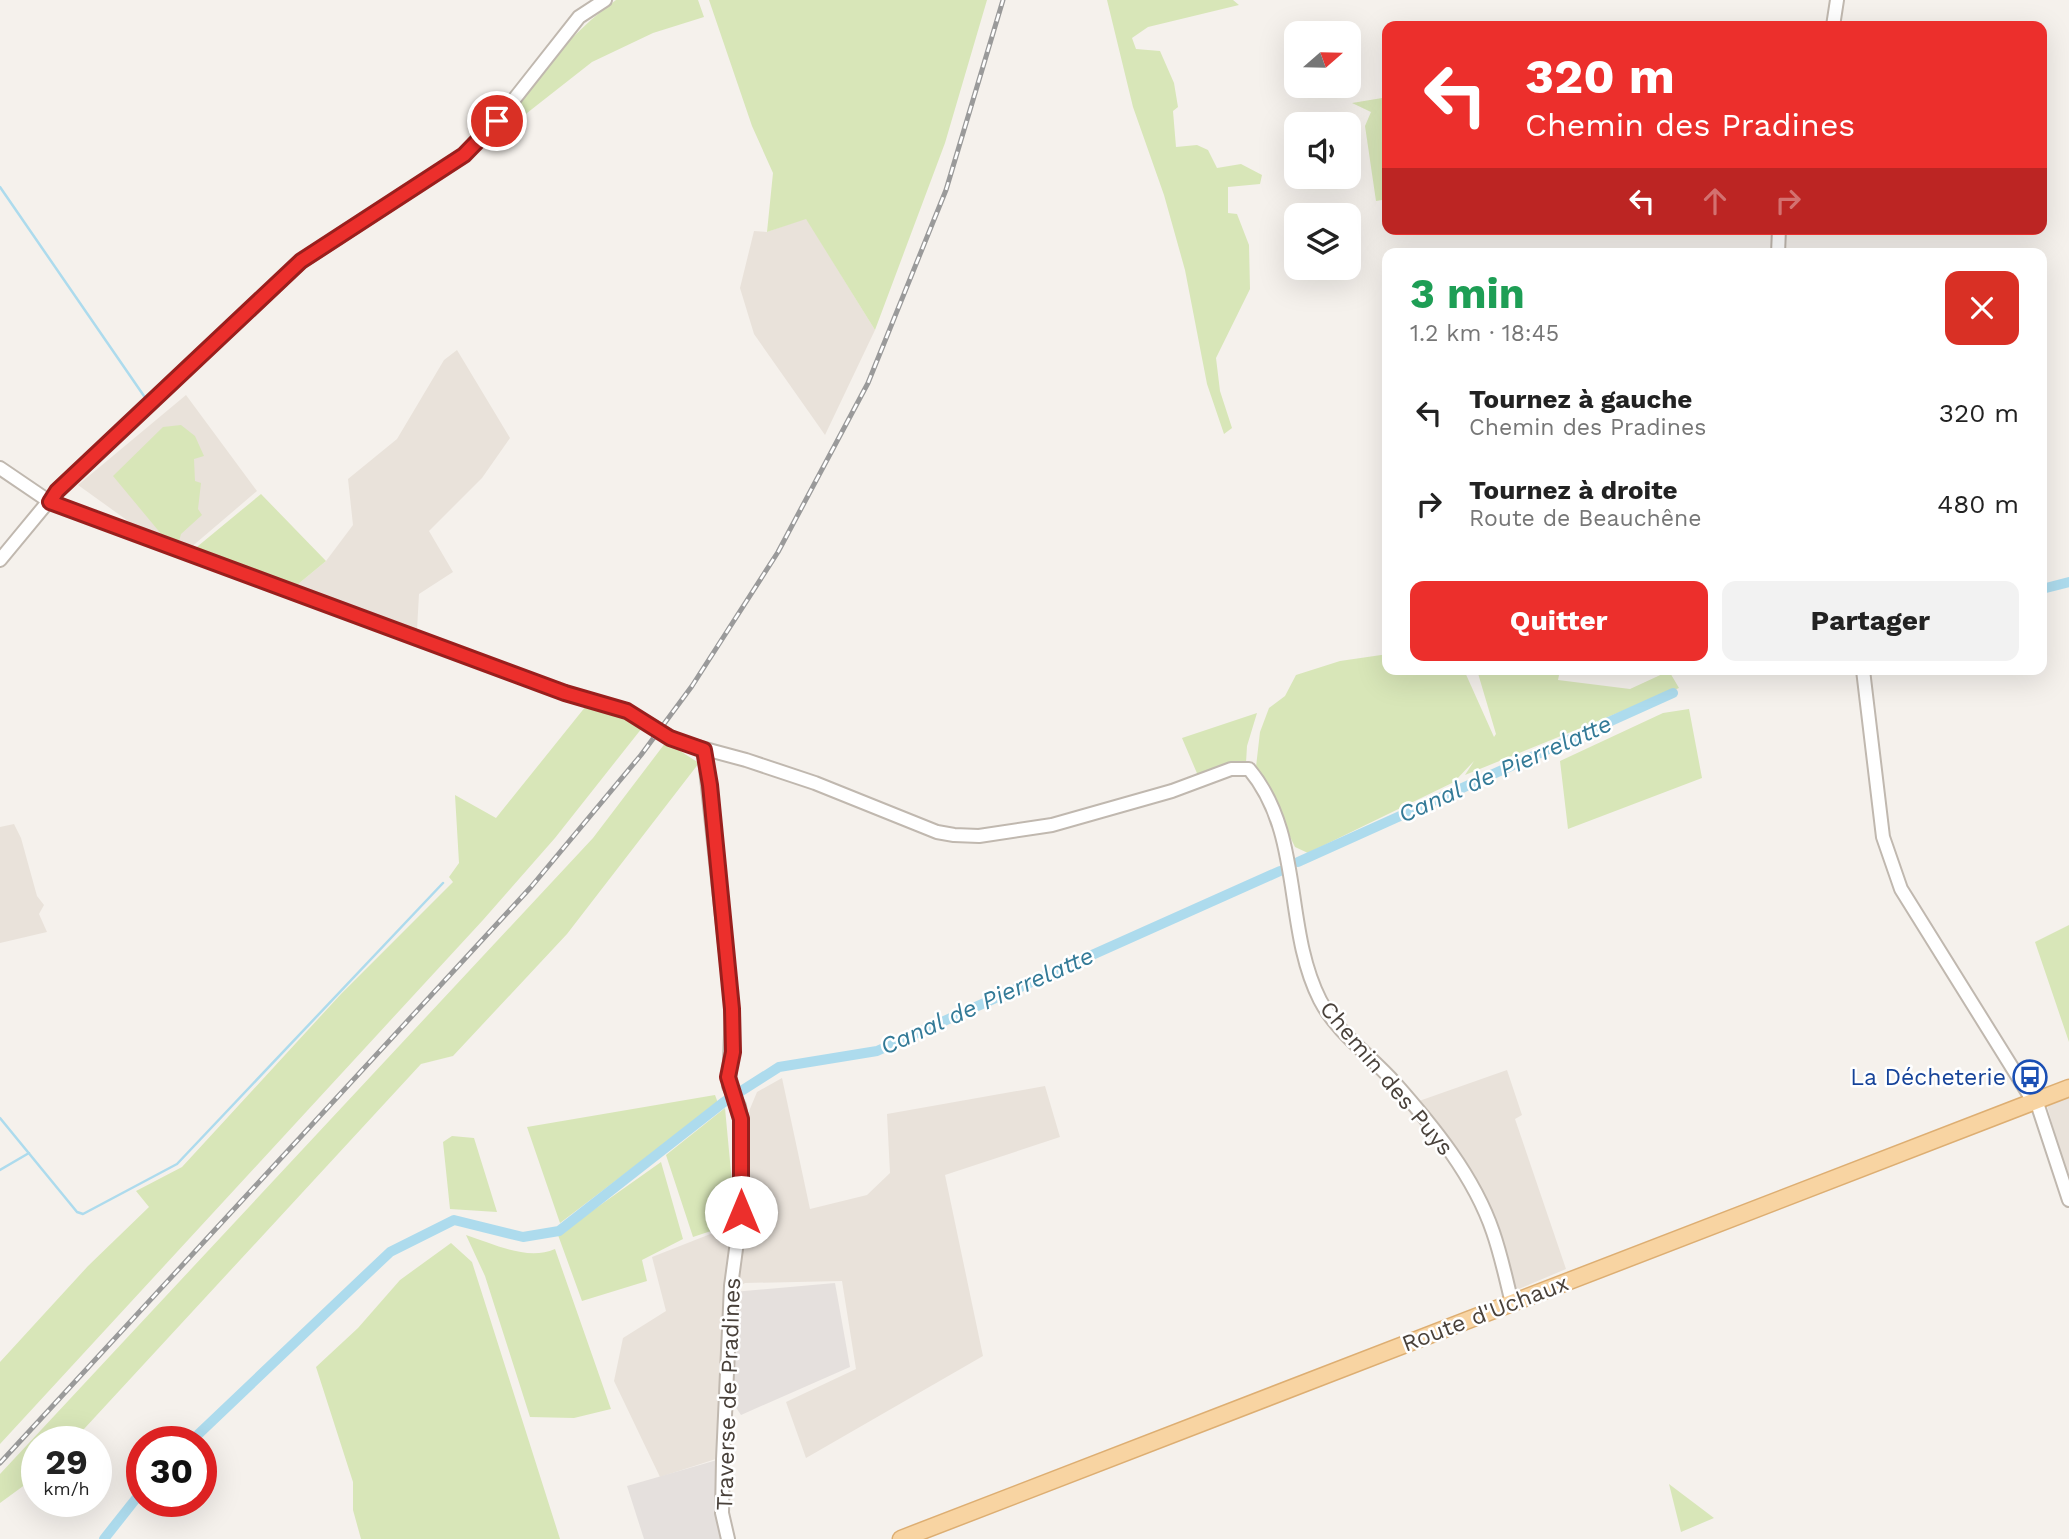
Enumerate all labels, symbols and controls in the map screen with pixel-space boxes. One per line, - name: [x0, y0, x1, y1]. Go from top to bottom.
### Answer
- north arrow: [1284, 21, 1362, 98]
- map controls: [1284, 21, 1361, 280]
- text: 320 m: [1525, 47, 1675, 105]
- icon: left: [1410, 49, 1501, 140]
- pin: [467, 91, 527, 151]
- icon: arrive: [478, 102, 516, 140]
- text: Chemin des Pradines: [1525, 106, 1855, 144]
- button: sound: [1284, 112, 1361, 189]
- icon: left: [1623, 182, 1661, 220]
- icon: ahead: [1696, 182, 1734, 220]
- icon: right: [1769, 182, 1807, 220]
- button: layers: [1284, 203, 1361, 280]
- text: 3 min: [1410, 269, 1525, 318]
- button: close: [1945, 271, 2019, 345]
- text: 1.2 km · 18:45: [1410, 320, 1559, 347]
- text: Tournez à gauche: [1469, 384, 1692, 414]
- icon: left: [1410, 394, 1448, 432]
- text: 320 m: [1939, 398, 2019, 428]
- text: Chemin des Pradines: [1469, 414, 1706, 441]
- text: Tournez à droite: [1469, 475, 1678, 505]
- icon: right: [1410, 485, 1448, 523]
- text: 480 m: [1937, 489, 2019, 519]
- text: Route de Beauchêne: [1469, 505, 1702, 532]
- button: Quitter: [1410, 581, 1708, 661]
- button: Partager: [1722, 581, 2019, 661]
- water label: Canal de Pierrelatte: [1394, 709, 1616, 829]
- water label: Canal de Pierrelatte: [876, 941, 1098, 1061]
- street label: Chemin des Puys: [1314, 996, 1459, 1161]
- bus stop icon: La Décheterie: [2011, 1058, 2049, 1096]
- place label: La Décheterie: [1850, 1064, 2006, 1091]
- position arrow: [704, 1175, 778, 1249]
- street label: Route d'Uchaux: [1398, 1269, 1572, 1358]
- street label: Traverse de Pradines: [711, 1277, 746, 1511]
- speed limit sign: 30: [126, 1426, 217, 1517]
- text: 29: [45, 1441, 88, 1483]
- text: km/h: [43, 1478, 90, 1499]

